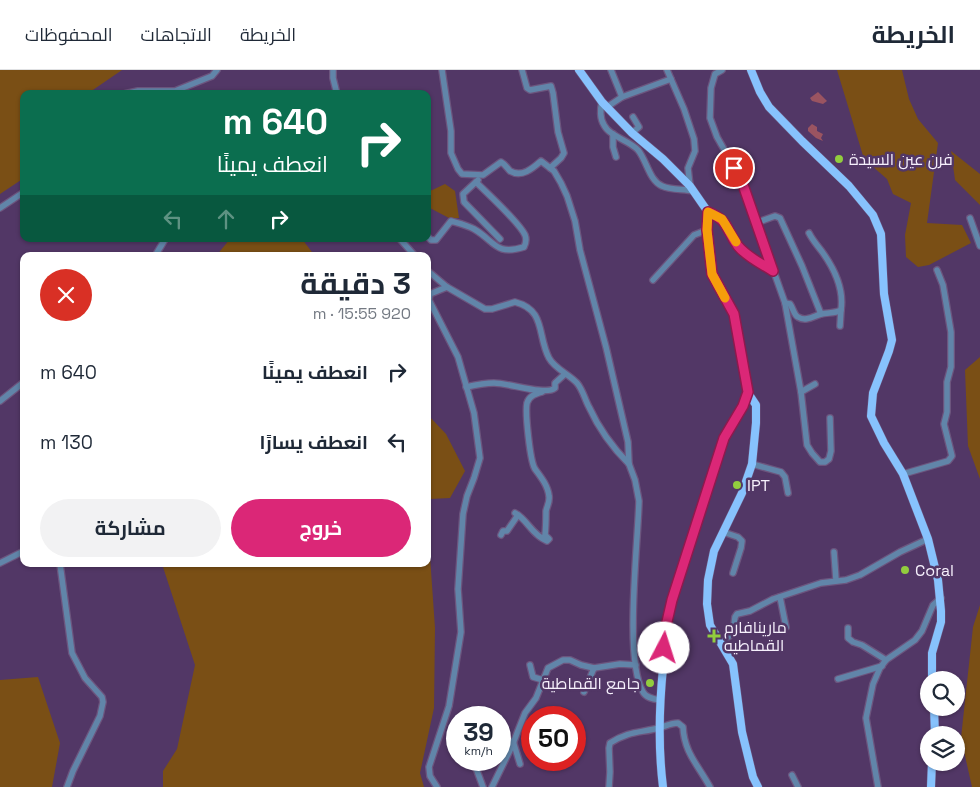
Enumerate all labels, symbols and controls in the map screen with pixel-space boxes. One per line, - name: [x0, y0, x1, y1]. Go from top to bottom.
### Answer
- text: الخريطة: [872, 19, 955, 50]
- text: المحفوظات: [25, 23, 113, 46]
- text: الاتجاهات: [141, 23, 212, 46]
- text: الخريطة: [240, 23, 296, 46]
- text: 640 m: [223, 100, 328, 144]
- icon: right: [346, 110, 411, 175]
- pin: [713, 147, 755, 189]
- place label: فرن عين السيدة: [849, 149, 953, 170]
- text: انعطف يمينًا: [217, 150, 328, 178]
- marker: فرن عين السيدة: [833, 153, 845, 165]
- icon: arrive: [720, 154, 748, 182]
- icon: left: [159, 205, 187, 233]
- icon: ahead: [212, 205, 240, 233]
- icon: right: [265, 205, 293, 233]
- text: 3 دقيقة: [300, 264, 411, 303]
- button: close: [40, 269, 92, 321]
- text: 920 m · 15:55: [313, 303, 411, 324]
- icon: right: [383, 358, 411, 386]
- text: 640 m: [40, 360, 97, 385]
- text: انعطف يمينًا: [262, 360, 368, 385]
- icon: left: [383, 428, 411, 456]
- text: 130 m: [40, 430, 93, 455]
- text: انعطف يسارًا: [260, 430, 368, 455]
- place label: IPT: [747, 475, 770, 496]
- marker: IPT: [731, 479, 743, 491]
- button: مشاركة: [40, 499, 221, 557]
- button: خروج: [231, 499, 411, 557]
- place label: Coral: [915, 560, 954, 581]
- marker: Coral: [899, 564, 911, 576]
- place label: مارينافارم القماطيه: [724, 617, 787, 656]
- position arrow: [637, 621, 689, 673]
- marker: مارينافارم القماطيه: [708, 630, 720, 642]
- map controls: [920, 671, 965, 771]
- button: search: [920, 671, 965, 716]
- place label: جامع القماطية: [542, 673, 640, 695]
- marker: جامع القماطية: [644, 677, 656, 689]
- speed limit sign: 50: [521, 706, 586, 771]
- text: 39: [463, 716, 494, 748]
- button: layers: [920, 726, 965, 771]
- text: km/h: [464, 743, 493, 759]

